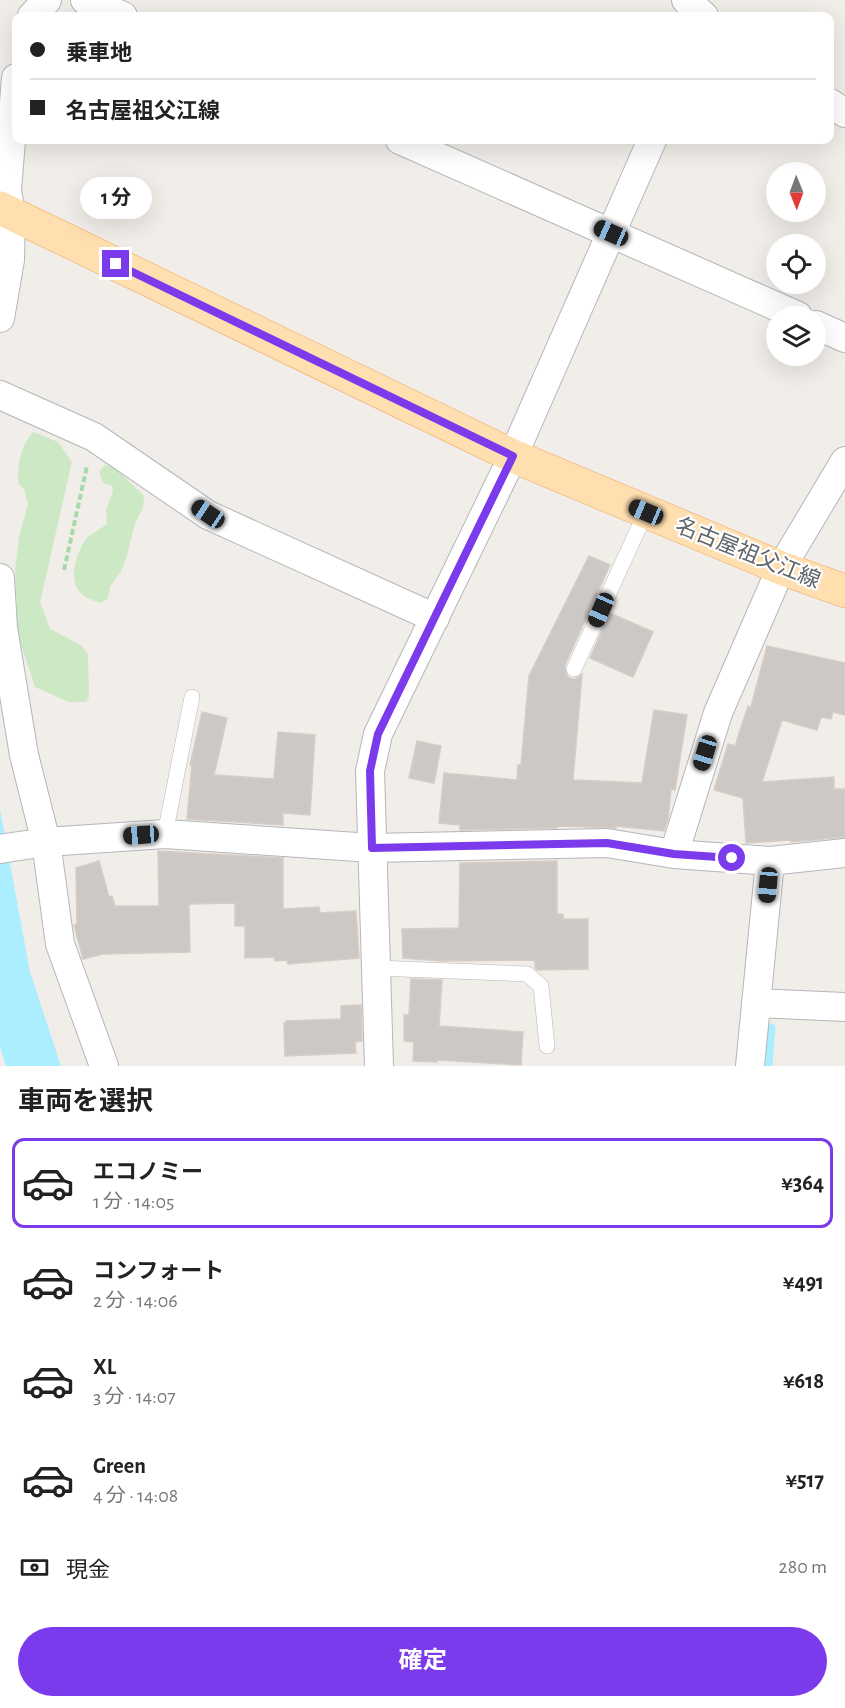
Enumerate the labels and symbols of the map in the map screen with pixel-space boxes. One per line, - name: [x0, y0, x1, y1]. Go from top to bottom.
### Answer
- north arrow: [766, 162, 826, 222]
- callout: 1 分: [80, 177, 152, 219]
- car: [591, 217, 631, 249]
- route end: [102, 250, 129, 277]
- car: [188, 496, 228, 532]
- car: [626, 497, 666, 527]
- street label: 名古屋祖父江線: [672, 513, 824, 592]
- car: [585, 590, 617, 630]
- car: [691, 733, 719, 773]
- car: [122, 825, 160, 845]
- route start: [718, 844, 745, 871]
- car: [757, 866, 779, 904]

